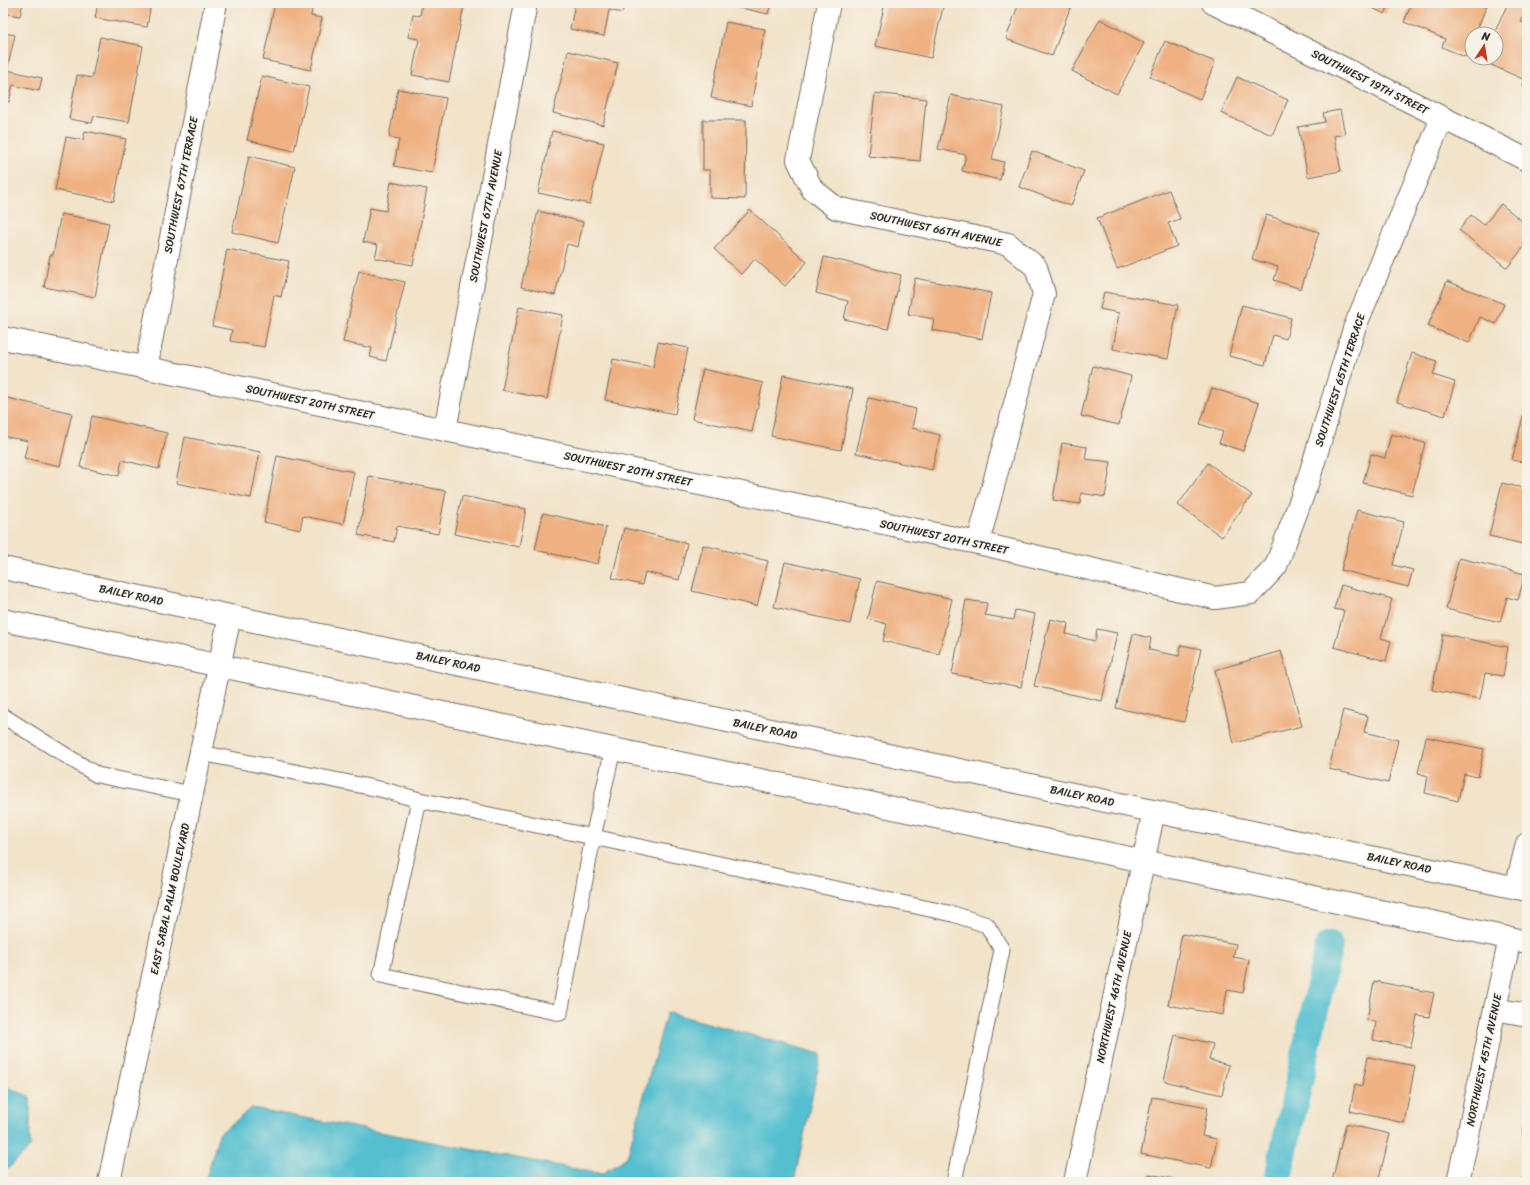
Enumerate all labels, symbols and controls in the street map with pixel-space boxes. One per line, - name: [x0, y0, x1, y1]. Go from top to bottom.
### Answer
- north arrow: [1464, 26, 1504, 66]
- text: N: [1479, 26, 1492, 47]
- street label: SOUTHWEST 19TH STREET: [1308, 44, 1432, 120]
- street label: SOUTHWEST 67TH TERRACE: [158, 114, 204, 255]
- street label: SOUTHWEST 67TH AVENUE: [464, 147, 508, 284]
- street label: SOUTHWEST 66TH AVENUE: [868, 206, 1005, 252]
- street label: SOUTHWEST 65TH TERRACE: [1309, 310, 1371, 449]
- street label: SOUTHWEST 20TH STREET: [244, 379, 377, 425]
- street label: SOUTHWEST 20TH STREET: [562, 446, 695, 492]
- street label: SOUTHWEST 20TH STREET: [878, 514, 1011, 560]
- street label: BAILEY ROAD: [97, 579, 165, 611]
- street label: BAILEY ROAD: [414, 646, 482, 678]
- street label: BAILEY ROAD: [731, 713, 799, 745]
- street label: BAILEY ROAD: [1048, 780, 1116, 812]
- street label: EAST SABAL PALM BOULEVARD: [145, 821, 195, 976]
- street label: BAILEY ROAD: [1365, 847, 1433, 879]
- street label: NORTHWEST 46TH AVENUE: [1091, 928, 1137, 1065]
- street label: NORTHWEST 45TH AVENUE: [1461, 991, 1508, 1128]

